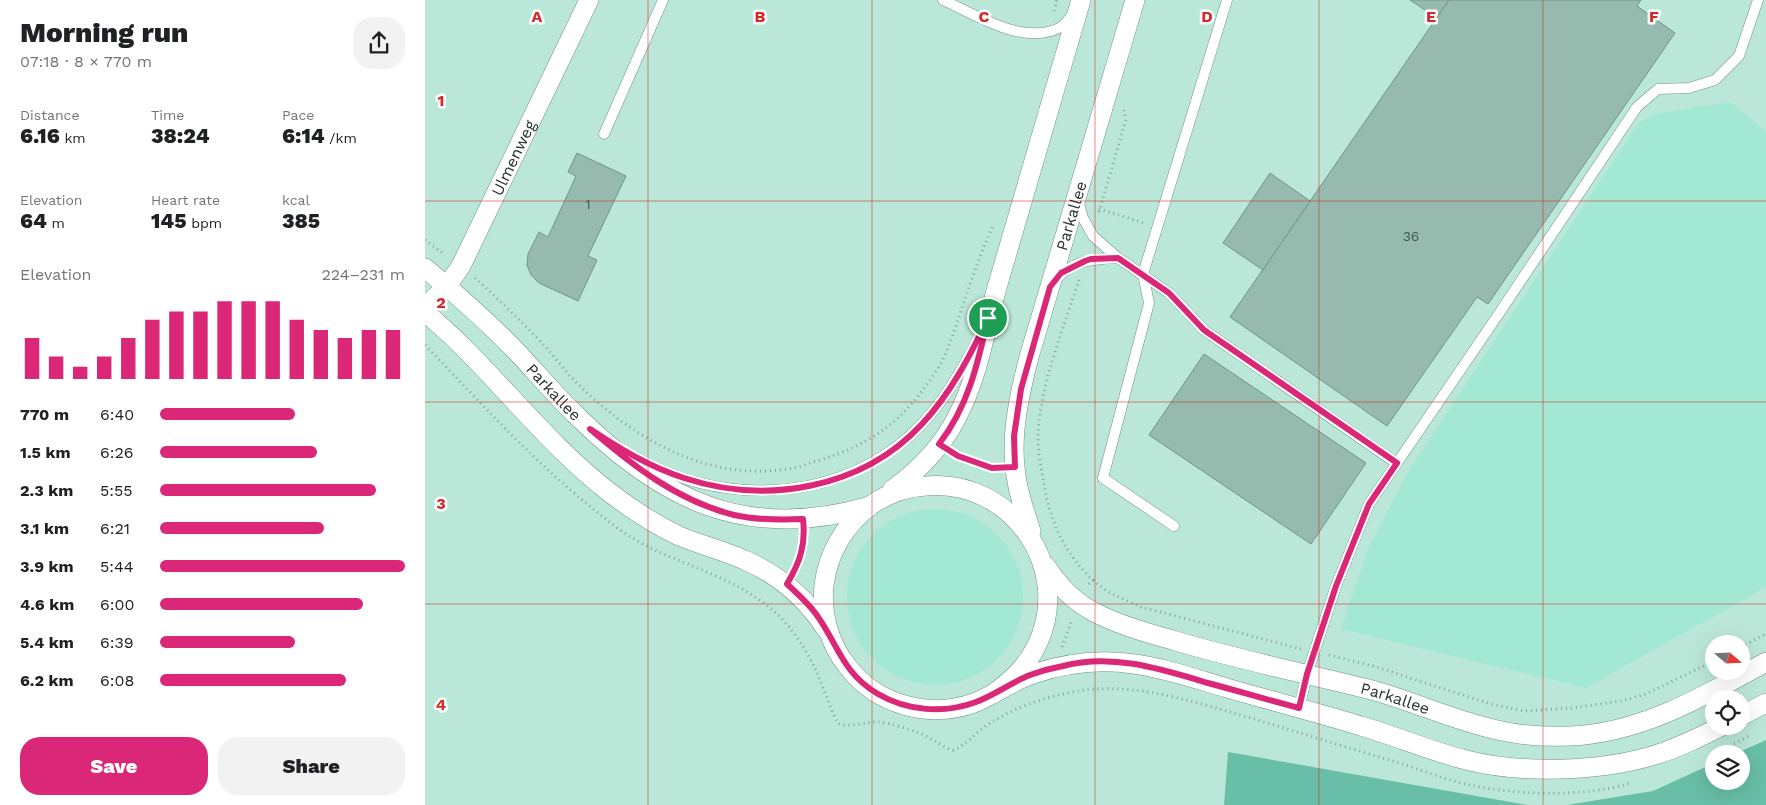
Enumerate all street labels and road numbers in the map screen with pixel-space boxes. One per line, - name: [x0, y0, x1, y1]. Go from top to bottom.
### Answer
- street label: Ulmenweg: [487, 117, 540, 198]
- street label: Parkallee: [1052, 179, 1090, 253]
- street label: Parkallee: [523, 359, 585, 425]
- street label: Parkallee: [1359, 678, 1432, 718]

